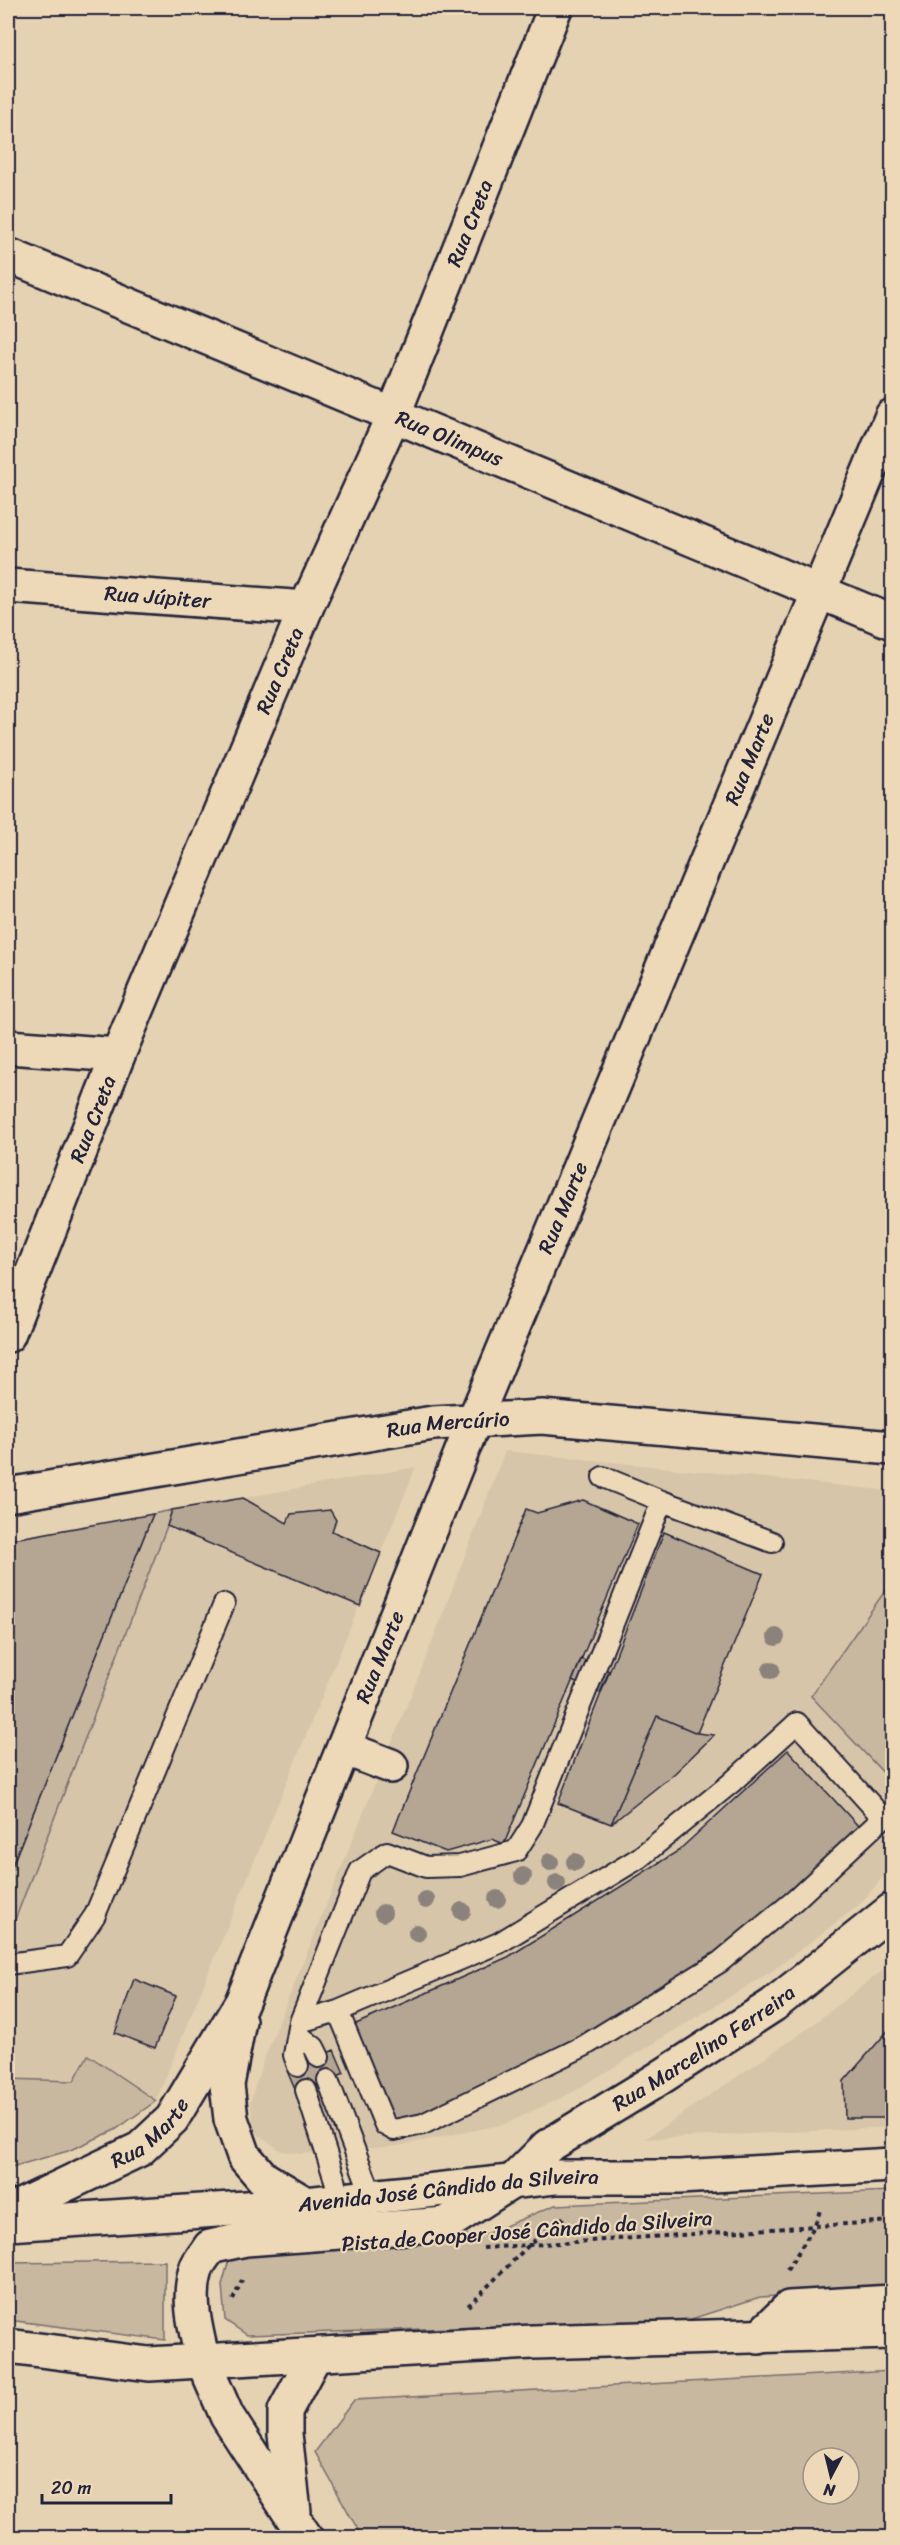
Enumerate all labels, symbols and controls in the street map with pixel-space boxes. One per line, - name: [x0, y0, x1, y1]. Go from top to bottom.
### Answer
- street label: Rua Creta: [435, 173, 504, 273]
- street label: Rua Olimpus: [390, 399, 510, 478]
- street label: Rua Júpiter: [103, 574, 214, 620]
- street label: Rua Creta: [244, 620, 315, 720]
- street label: Rua Marte: [713, 707, 786, 811]
- street label: Rua Creta: [58, 1069, 127, 1169]
- street label: Rua Marte: [527, 1155, 599, 1260]
- street label: Rua Mercúrio: [384, 1400, 511, 1450]
- street label: Rua Marte: [344, 1605, 416, 1709]
- street label: Rua Marcelino Ferreira: [604, 1974, 805, 2122]
- street label: Rua Marte: [104, 2090, 200, 2179]
- street label: Avenida José Cândido da Silveira: [296, 2158, 599, 2224]
- street label: Pista de Cooper José Cândido da Silveira: [340, 2199, 714, 2263]
- north arrow: [801, 2446, 861, 2506]
- scale bar: [42, 2467, 171, 2505]
- text: 20 m: [51, 2472, 91, 2504]
- text: N: [821, 2475, 837, 2506]

